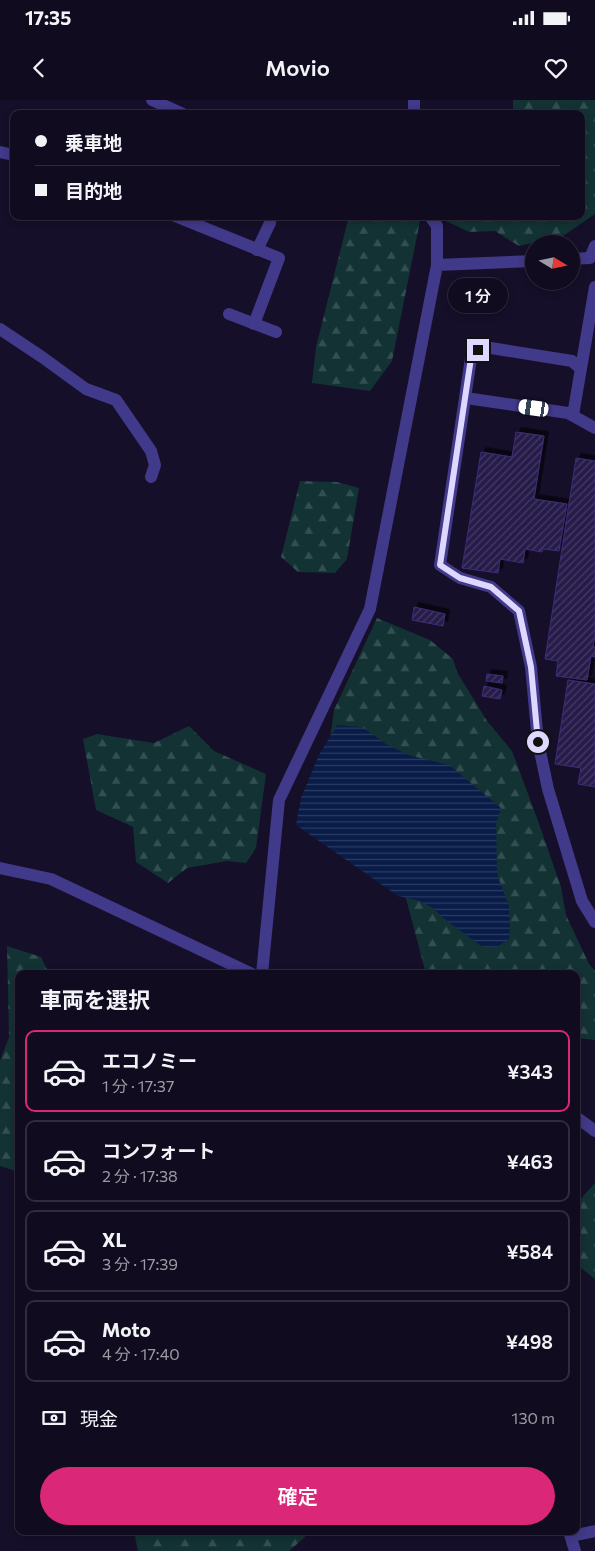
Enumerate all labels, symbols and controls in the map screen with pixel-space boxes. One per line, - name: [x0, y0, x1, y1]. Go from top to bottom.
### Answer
- text: 17:35: [25, 6, 71, 29]
- icon: back: [25, 54, 53, 82]
- text: Movio: [265, 54, 330, 81]
- icon: heart: [542, 54, 570, 82]
- text: 乗車地: [65, 131, 122, 154]
- text: 目的地: [65, 179, 122, 202]
- north arrow: [525, 235, 580, 290]
- map controls: [525, 235, 580, 290]
- callout: 1 分: [448, 278, 508, 312]
- text: 1 分: [465, 286, 491, 305]
- route end: [467, 339, 489, 361]
- car: [518, 398, 549, 418]
- route start: [527, 731, 549, 753]
- text: 車両を選択: [40, 986, 150, 1013]
- icon: car: [42, 1049, 87, 1094]
- text: エコノミー: [102, 1049, 197, 1072]
- text: ¥343: [507, 1060, 553, 1083]
- text: 1 分 · 17:37: [102, 1076, 174, 1095]
- icon: car: [42, 1139, 87, 1184]
- text: コンフォート: [102, 1139, 215, 1162]
- text: ¥463: [507, 1150, 553, 1173]
- text: 2 分 · 17:38: [102, 1166, 178, 1185]
- text: XL: [102, 1228, 127, 1251]
- icon: car: [42, 1229, 87, 1274]
- text: ¥584: [507, 1240, 553, 1263]
- text: 3 分 · 17:39: [102, 1254, 178, 1273]
- text: Moto: [102, 1318, 151, 1341]
- icon: car: [42, 1319, 87, 1364]
- text: ¥498: [506, 1330, 553, 1353]
- text: 4 分 · 17:40: [102, 1344, 180, 1363]
- icon: cash: [40, 1404, 68, 1432]
- text: 現金: [80, 1407, 118, 1430]
- text: 130 m: [512, 1408, 555, 1427]
- button: 確定: [40, 1467, 555, 1525]

